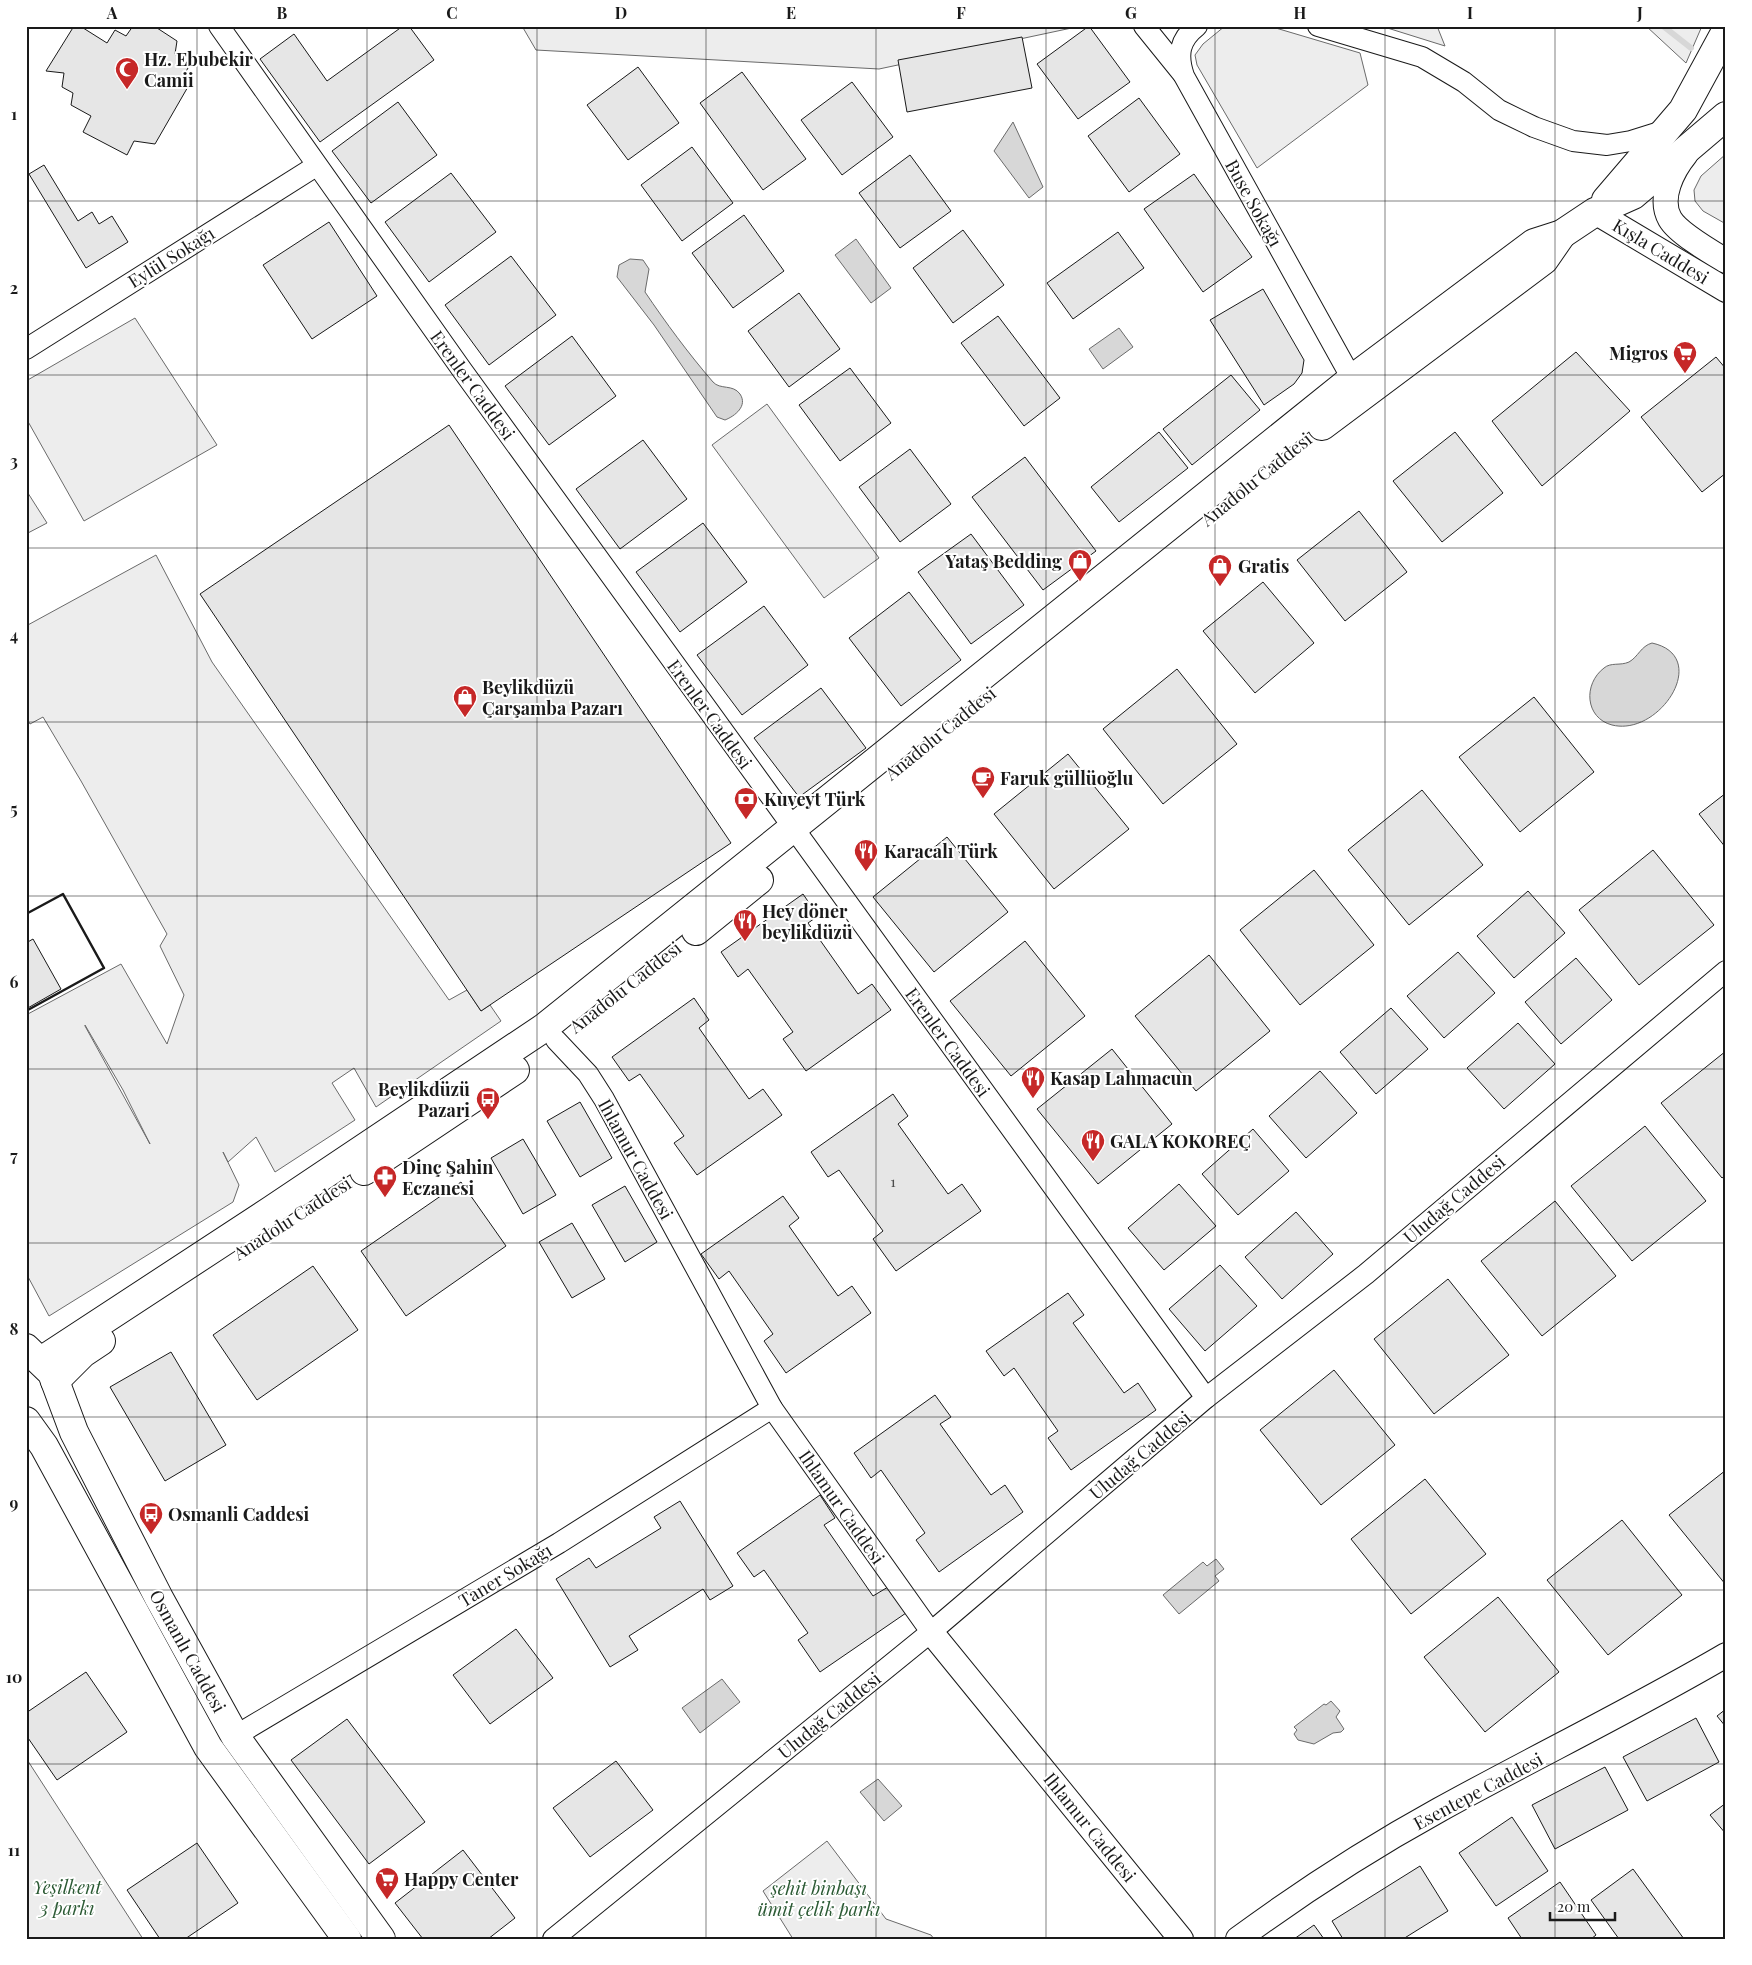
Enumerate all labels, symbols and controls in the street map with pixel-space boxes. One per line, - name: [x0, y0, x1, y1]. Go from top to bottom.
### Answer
- text: A: [106, 2, 118, 23]
- text: B: [277, 2, 288, 23]
- text: C: [446, 2, 458, 23]
- text: D: [615, 2, 627, 23]
- text: E: [786, 2, 796, 23]
- text: F: [956, 2, 966, 23]
- text: G: [1125, 2, 1137, 23]
- text: H: [1294, 2, 1307, 23]
- text: I: [1467, 2, 1473, 23]
- text: J: [1636, 2, 1643, 23]
- place label: Hz. Ebubekir Camii: [144, 47, 254, 92]
- mosque icon: Hz. Ebubekir Camii: [114, 56, 140, 90]
- text: 1: [11, 103, 17, 124]
- street label: Buse Sokağı: [1220, 155, 1288, 251]
- street label: Kışla Caddesi: [1608, 213, 1714, 289]
- street label: Eylül Sokağı: [123, 221, 219, 293]
- text: 2: [10, 277, 18, 298]
- street label: Erenler Caddesi: [425, 326, 521, 444]
- supermarket icon: Migros: [1672, 340, 1698, 374]
- place label: Migros: [1609, 341, 1668, 365]
- street label: Anadolu Caddesi: [1195, 427, 1316, 532]
- text: 3: [10, 450, 18, 471]
- shop icon: Yataş Bedding: [1067, 548, 1093, 582]
- place label: Yataş Bedding: [944, 549, 1062, 573]
- shop icon: Gratis: [1207, 553, 1233, 587]
- place label: Gratis: [1238, 554, 1289, 578]
- text: 4: [10, 624, 18, 645]
- street label: Erenler Caddesi: [662, 655, 758, 773]
- place label: Beylikdüzü Çarşamba Pazarı: [482, 675, 623, 720]
- street label: Anadolu Caddesi: [879, 681, 1000, 786]
- shop icon: Beylikdüzü Çarşamba Pazarı: [452, 684, 478, 718]
- cafe icon: Faruk güllüoğlu: [970, 765, 996, 799]
- place label: Faruk güllüoğlu: [1000, 766, 1133, 790]
- bank icon: Kuveyt Türk: [733, 786, 759, 820]
- place label: Kuveyt Türk: [764, 787, 866, 811]
- text: 5: [10, 798, 18, 819]
- restaurant icon: Karacalı Türk: [853, 838, 879, 872]
- place label: Karacalı Türk: [884, 839, 998, 863]
- place label: Hey döner beylikdüzü: [762, 899, 853, 944]
- restaurant icon: Hey döner beylikdüzü: [732, 908, 758, 942]
- street label: Anadolu Caddesi: [563, 936, 686, 1039]
- text: 6: [10, 971, 19, 992]
- street label: Erenler Caddesi: [900, 983, 996, 1101]
- restaurant icon: Kasap Lahmacun: [1020, 1065, 1046, 1099]
- place label: Kasap Lahmacun: [1050, 1066, 1193, 1090]
- place label: Beylikdüzü Pazari: [378, 1077, 470, 1122]
- bus stop icon: Beylikdüzü Pazari: [475, 1086, 501, 1120]
- street label: Ihlamur Caddesi: [593, 1095, 679, 1223]
- restaurant icon: GALA KOKOREÇ: [1080, 1128, 1106, 1162]
- place label: GALA KOKOREÇ: [1110, 1129, 1251, 1153]
- text: 7: [10, 1145, 18, 1166]
- street label: Uludağ Caddesi: [1398, 1149, 1510, 1249]
- place label: Dinç Şahin Eczanesi: [402, 1155, 493, 1200]
- pharmacy icon: Dinç Şahin Eczanesi: [372, 1164, 398, 1198]
- street label: Anadolu Caddesi: [228, 1171, 356, 1266]
- house number: 1: [890, 1171, 896, 1191]
- text: 8: [10, 1318, 19, 1339]
- street label: Uludağ Caddesi: [1084, 1405, 1196, 1505]
- street label: Ihlamur Caddesi: [794, 1445, 890, 1569]
- text: 9: [10, 1492, 19, 1513]
- bus stop icon: Osmanli Caddesi: [138, 1501, 164, 1535]
- place label: Osmanli Caddesi: [168, 1502, 310, 1526]
- street label: Taner Sokağı: [454, 1538, 556, 1612]
- street label: Osmanlı Caddesi: [144, 1585, 232, 1717]
- text: 10: [6, 1666, 22, 1687]
- street label: Uludağ Caddesi: [773, 1666, 885, 1764]
- street label: Esentepe Caddesi: [1409, 1747, 1547, 1835]
- street label: Ihlamur Caddesi: [1038, 1767, 1142, 1887]
- text: 11: [8, 1839, 20, 1860]
- supermarket icon: Happy Center: [374, 1866, 400, 1900]
- place label: Happy Center: [404, 1867, 519, 1891]
- park label: Yeşilkent 3 parkı: [33, 1875, 102, 1920]
- park label: şehit binbaşı ümit çelik parkı: [758, 1876, 880, 1921]
- scale bar: [1550, 1890, 1614, 1922]
- text: 20 m: [1557, 1896, 1591, 1916]

